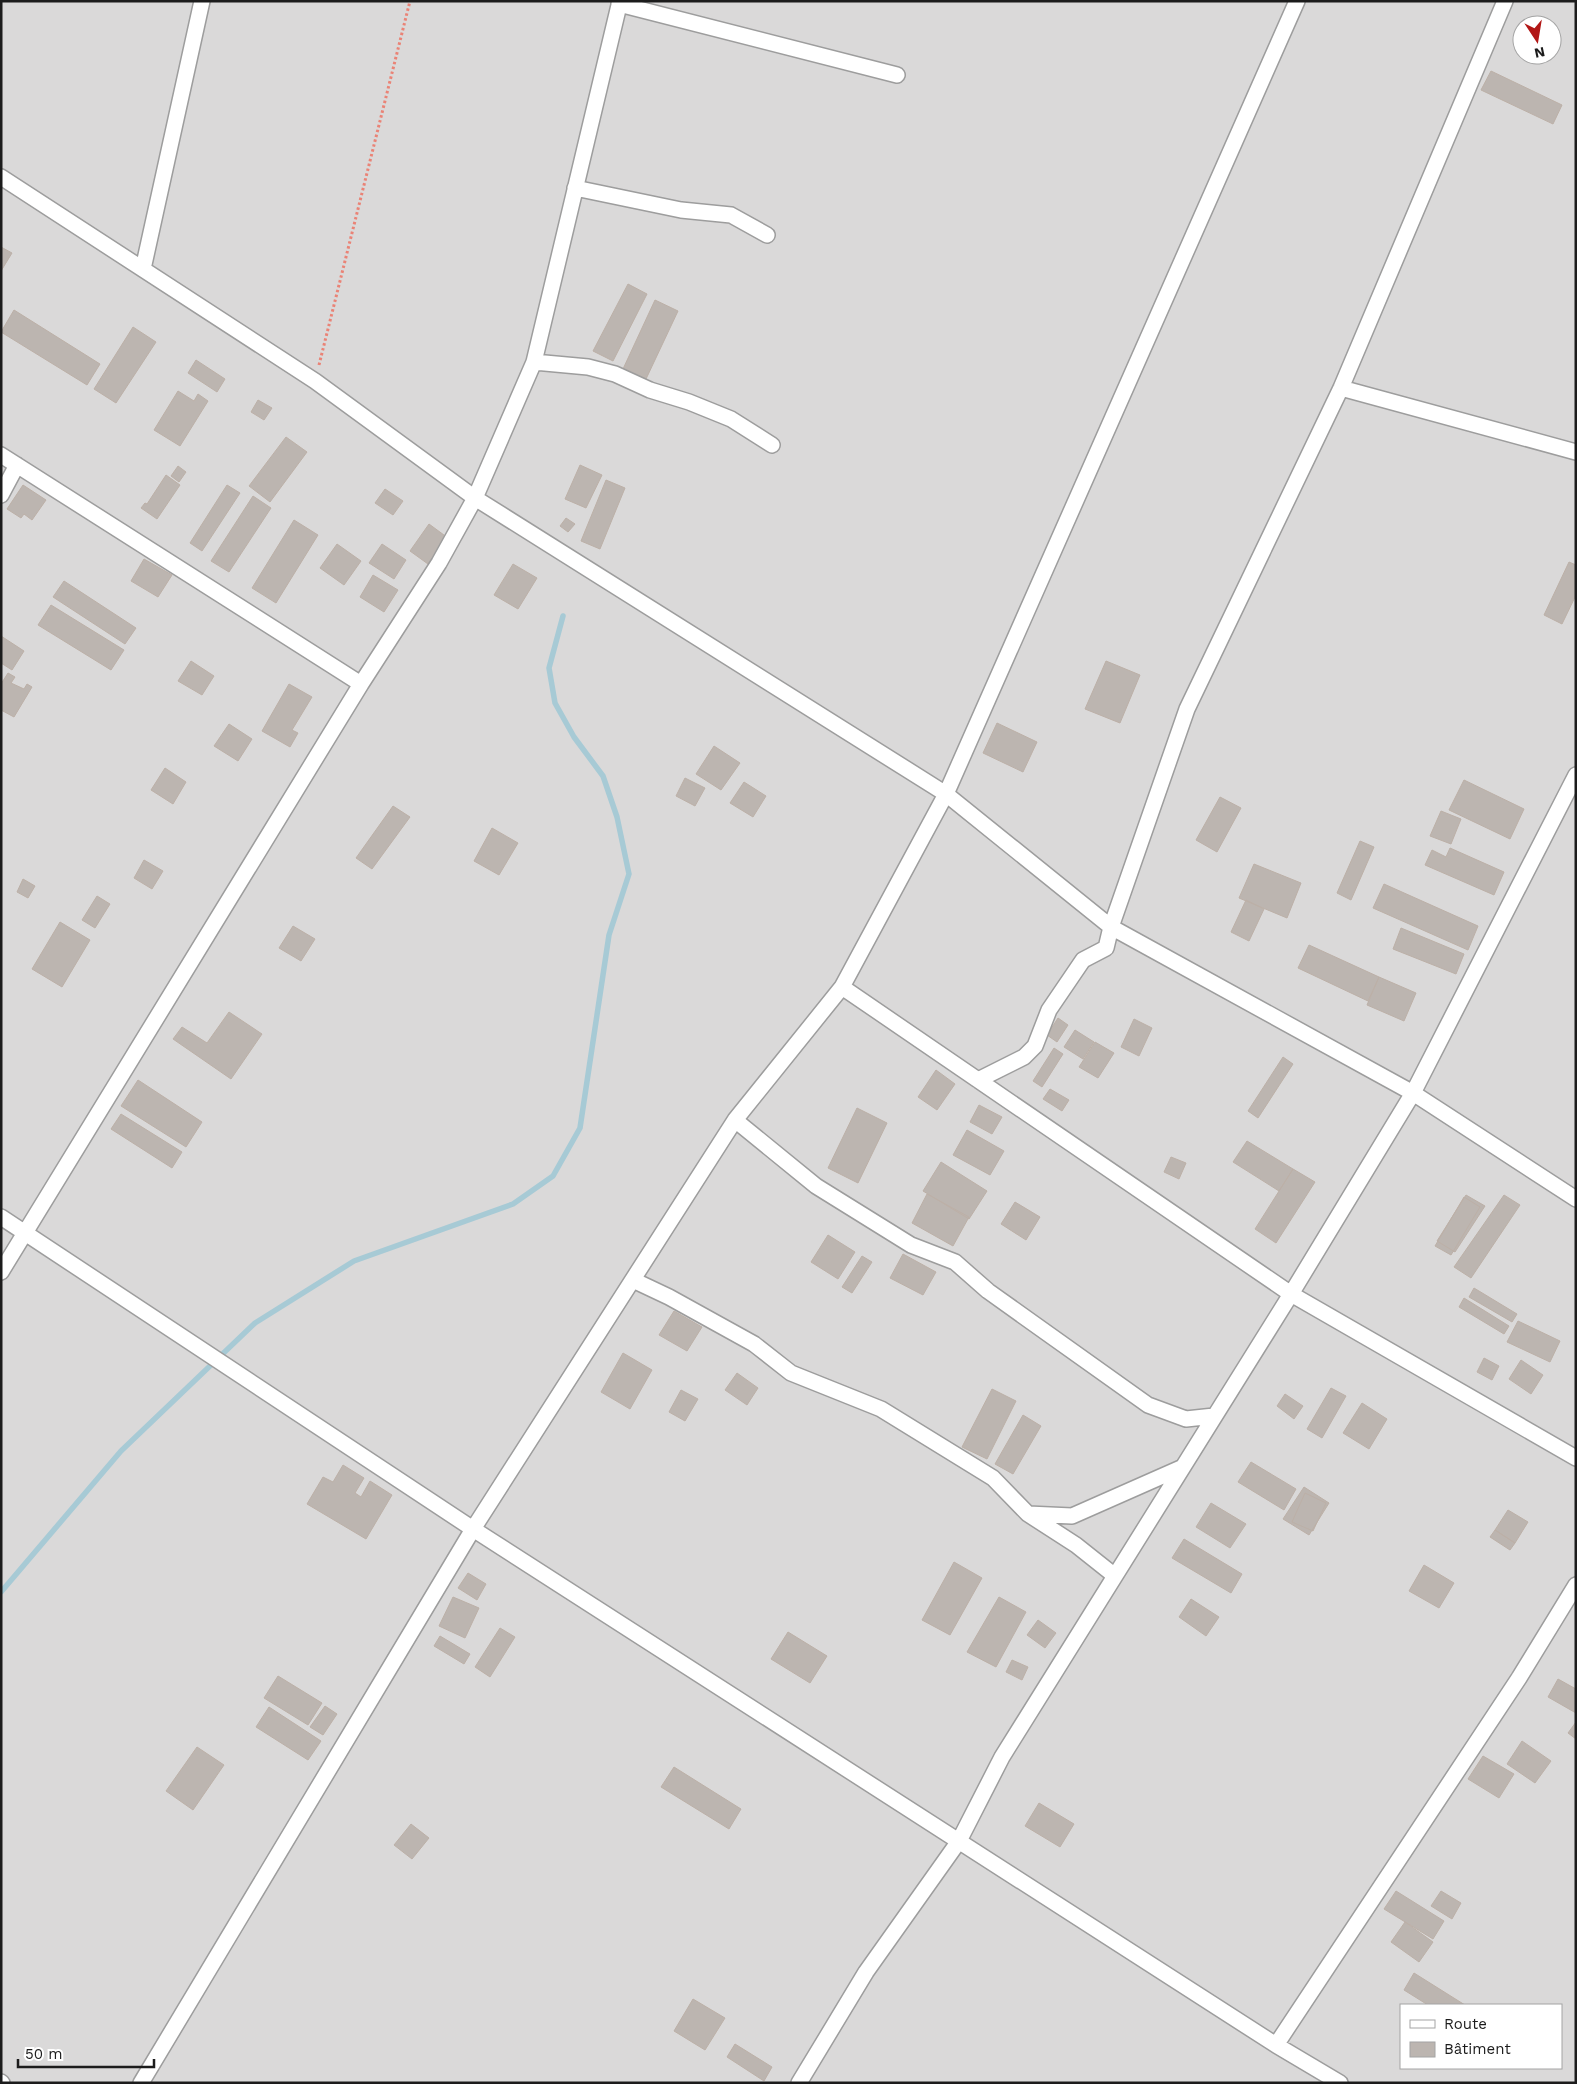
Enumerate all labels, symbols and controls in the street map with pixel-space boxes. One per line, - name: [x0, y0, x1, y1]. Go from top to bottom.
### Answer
- north arrow: [1512, 15, 1562, 65]
- text: N: [1533, 44, 1546, 62]
- legend: [1400, 2004, 1562, 2069]
- text: Route: [1444, 2015, 1487, 2033]
- scale bar: [18, 2036, 154, 2068]
- text: Bâtiment: [1444, 2040, 1511, 2058]
- text: 50 m: [25, 2045, 62, 2063]

